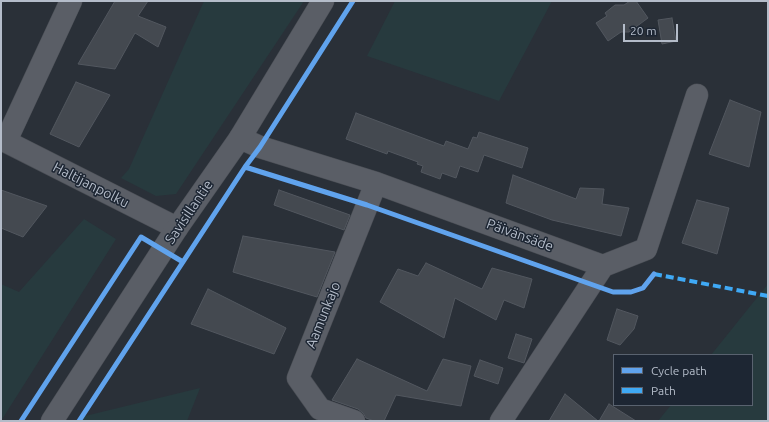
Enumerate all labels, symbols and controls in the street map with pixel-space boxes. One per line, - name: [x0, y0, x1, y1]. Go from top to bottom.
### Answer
- scale bar: [625, 16, 680, 42]
- text: 20 m: [630, 24, 657, 37]
- street label: Haltijanpolku: [50, 159, 132, 211]
- street label: Savisillantie: [162, 177, 216, 247]
- street label: Päivänsäde: [484, 215, 556, 255]
- street label: Aamunkajo: [302, 279, 344, 351]
- legend: [613, 354, 753, 406]
- text: Cycle path: [651, 364, 707, 377]
- text: Path: [651, 384, 676, 397]

